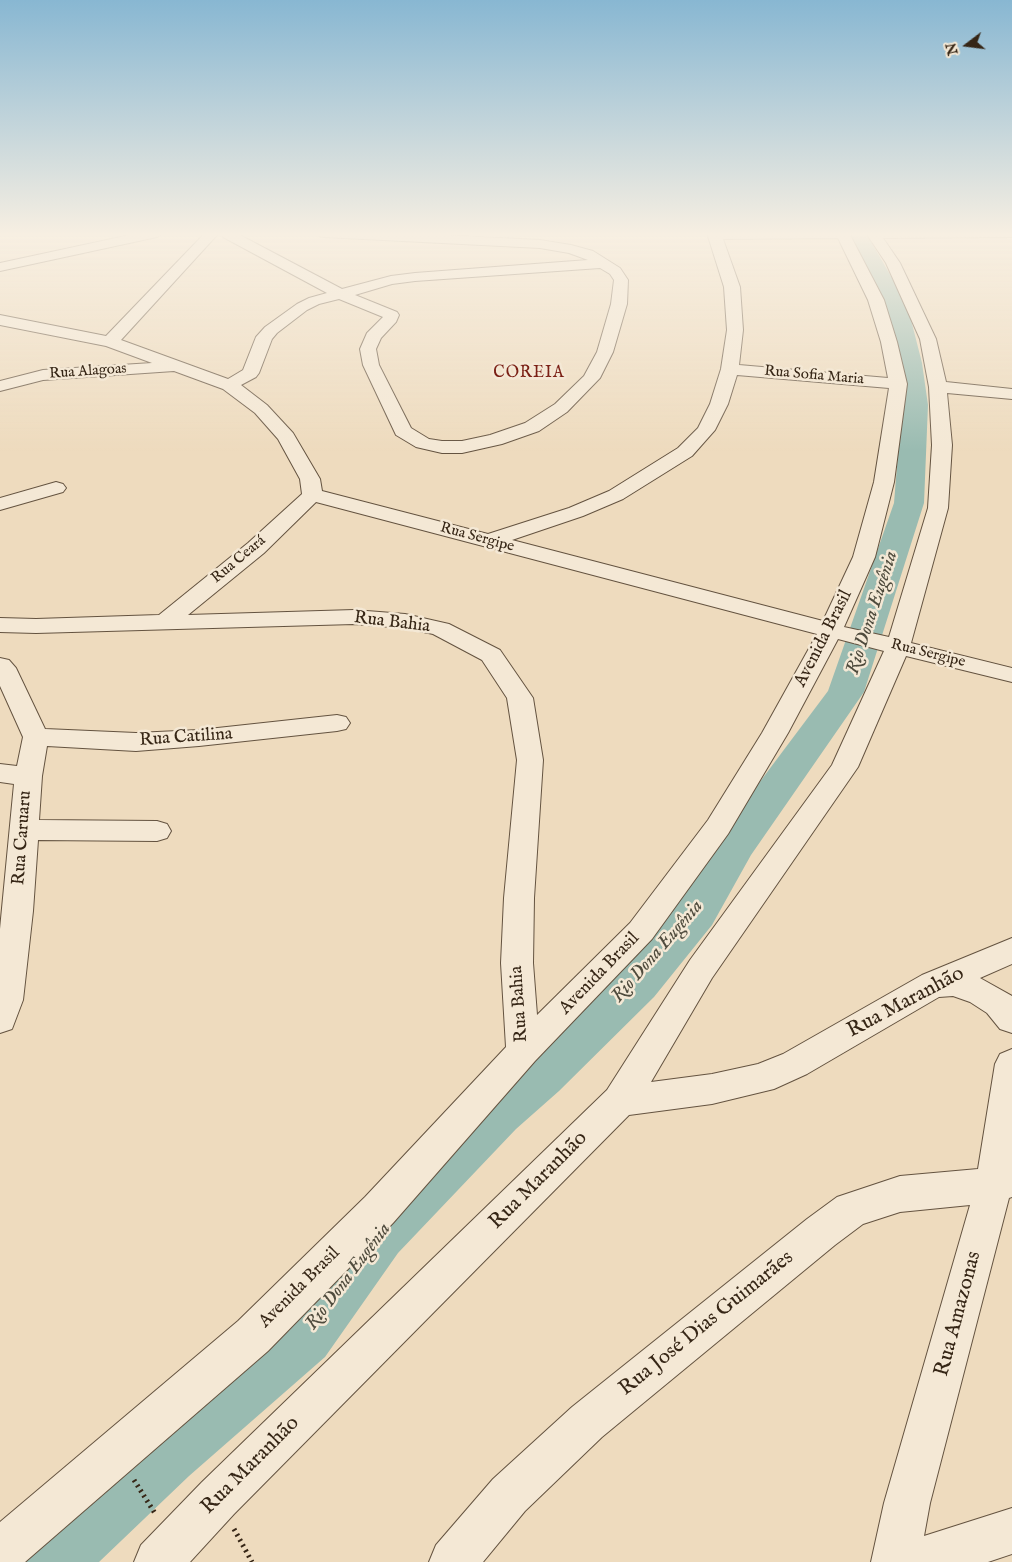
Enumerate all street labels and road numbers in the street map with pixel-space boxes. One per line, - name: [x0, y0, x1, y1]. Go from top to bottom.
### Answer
- street label: Rua Alagoas: [49, 360, 127, 384]
- street label: Rua Sofia Maria: [764, 363, 864, 389]
- street label: Rua Sergipe: [438, 519, 516, 557]
- street label: Rua Ceará: [208, 532, 270, 588]
- street label: Avenida Brasil: [790, 587, 858, 691]
- street label: Rua Bahia: [353, 608, 431, 638]
- street label: Rua Sergipe: [889, 636, 967, 672]
- street label: Rua Catilina: [139, 724, 233, 752]
- street label: Rua Caruaru: [9, 790, 37, 886]
- street label: Avenida Brasil: [555, 928, 645, 1020]
- street label: Rua Maranhão: [843, 962, 969, 1044]
- street label: Rua Bahia: [507, 965, 533, 1043]
- street label: Rua Maranhão: [485, 1127, 593, 1235]
- street label: Avenida Brasil: [255, 1243, 345, 1333]
- street label: Rua José Dias Guimarães: [615, 1246, 799, 1402]
- street label: Rua Amazonas: [930, 1249, 988, 1379]
- street label: Rua Maranhão: [197, 1412, 305, 1520]

